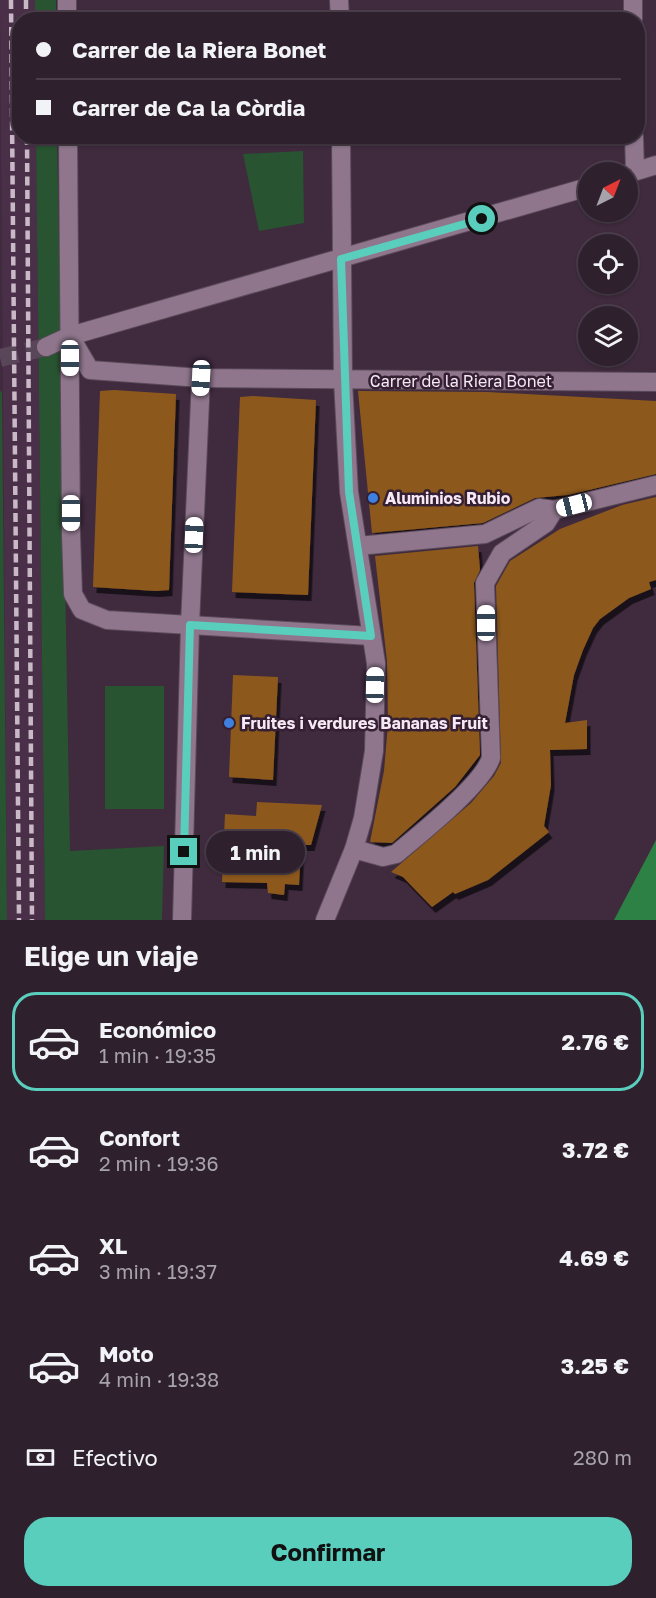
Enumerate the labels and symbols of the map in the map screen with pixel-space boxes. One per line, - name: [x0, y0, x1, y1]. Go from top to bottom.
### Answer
- north arrow: [578, 162, 638, 222]
- route start: [468, 205, 495, 232]
- car: [61, 340, 79, 376]
- car: [191, 360, 211, 396]
- street label: Carrer de la Riera Bonet: [370, 371, 552, 391]
- place label: Aluminios Rubio: [385, 488, 511, 508]
- marker: Aluminios Rubio: [366, 491, 380, 505]
- car: [554, 492, 594, 518]
- car: [62, 495, 80, 531]
- car: [184, 517, 204, 553]
- car: [477, 605, 495, 641]
- car: [366, 667, 384, 703]
- place label: Fruites i verdures Bananas Fruit: [241, 713, 488, 733]
- marker: Fruites i verdures Bananas Fruit: [222, 716, 236, 730]
- callout: 1 min: [205, 831, 304, 873]
- route end: [170, 838, 197, 865]

